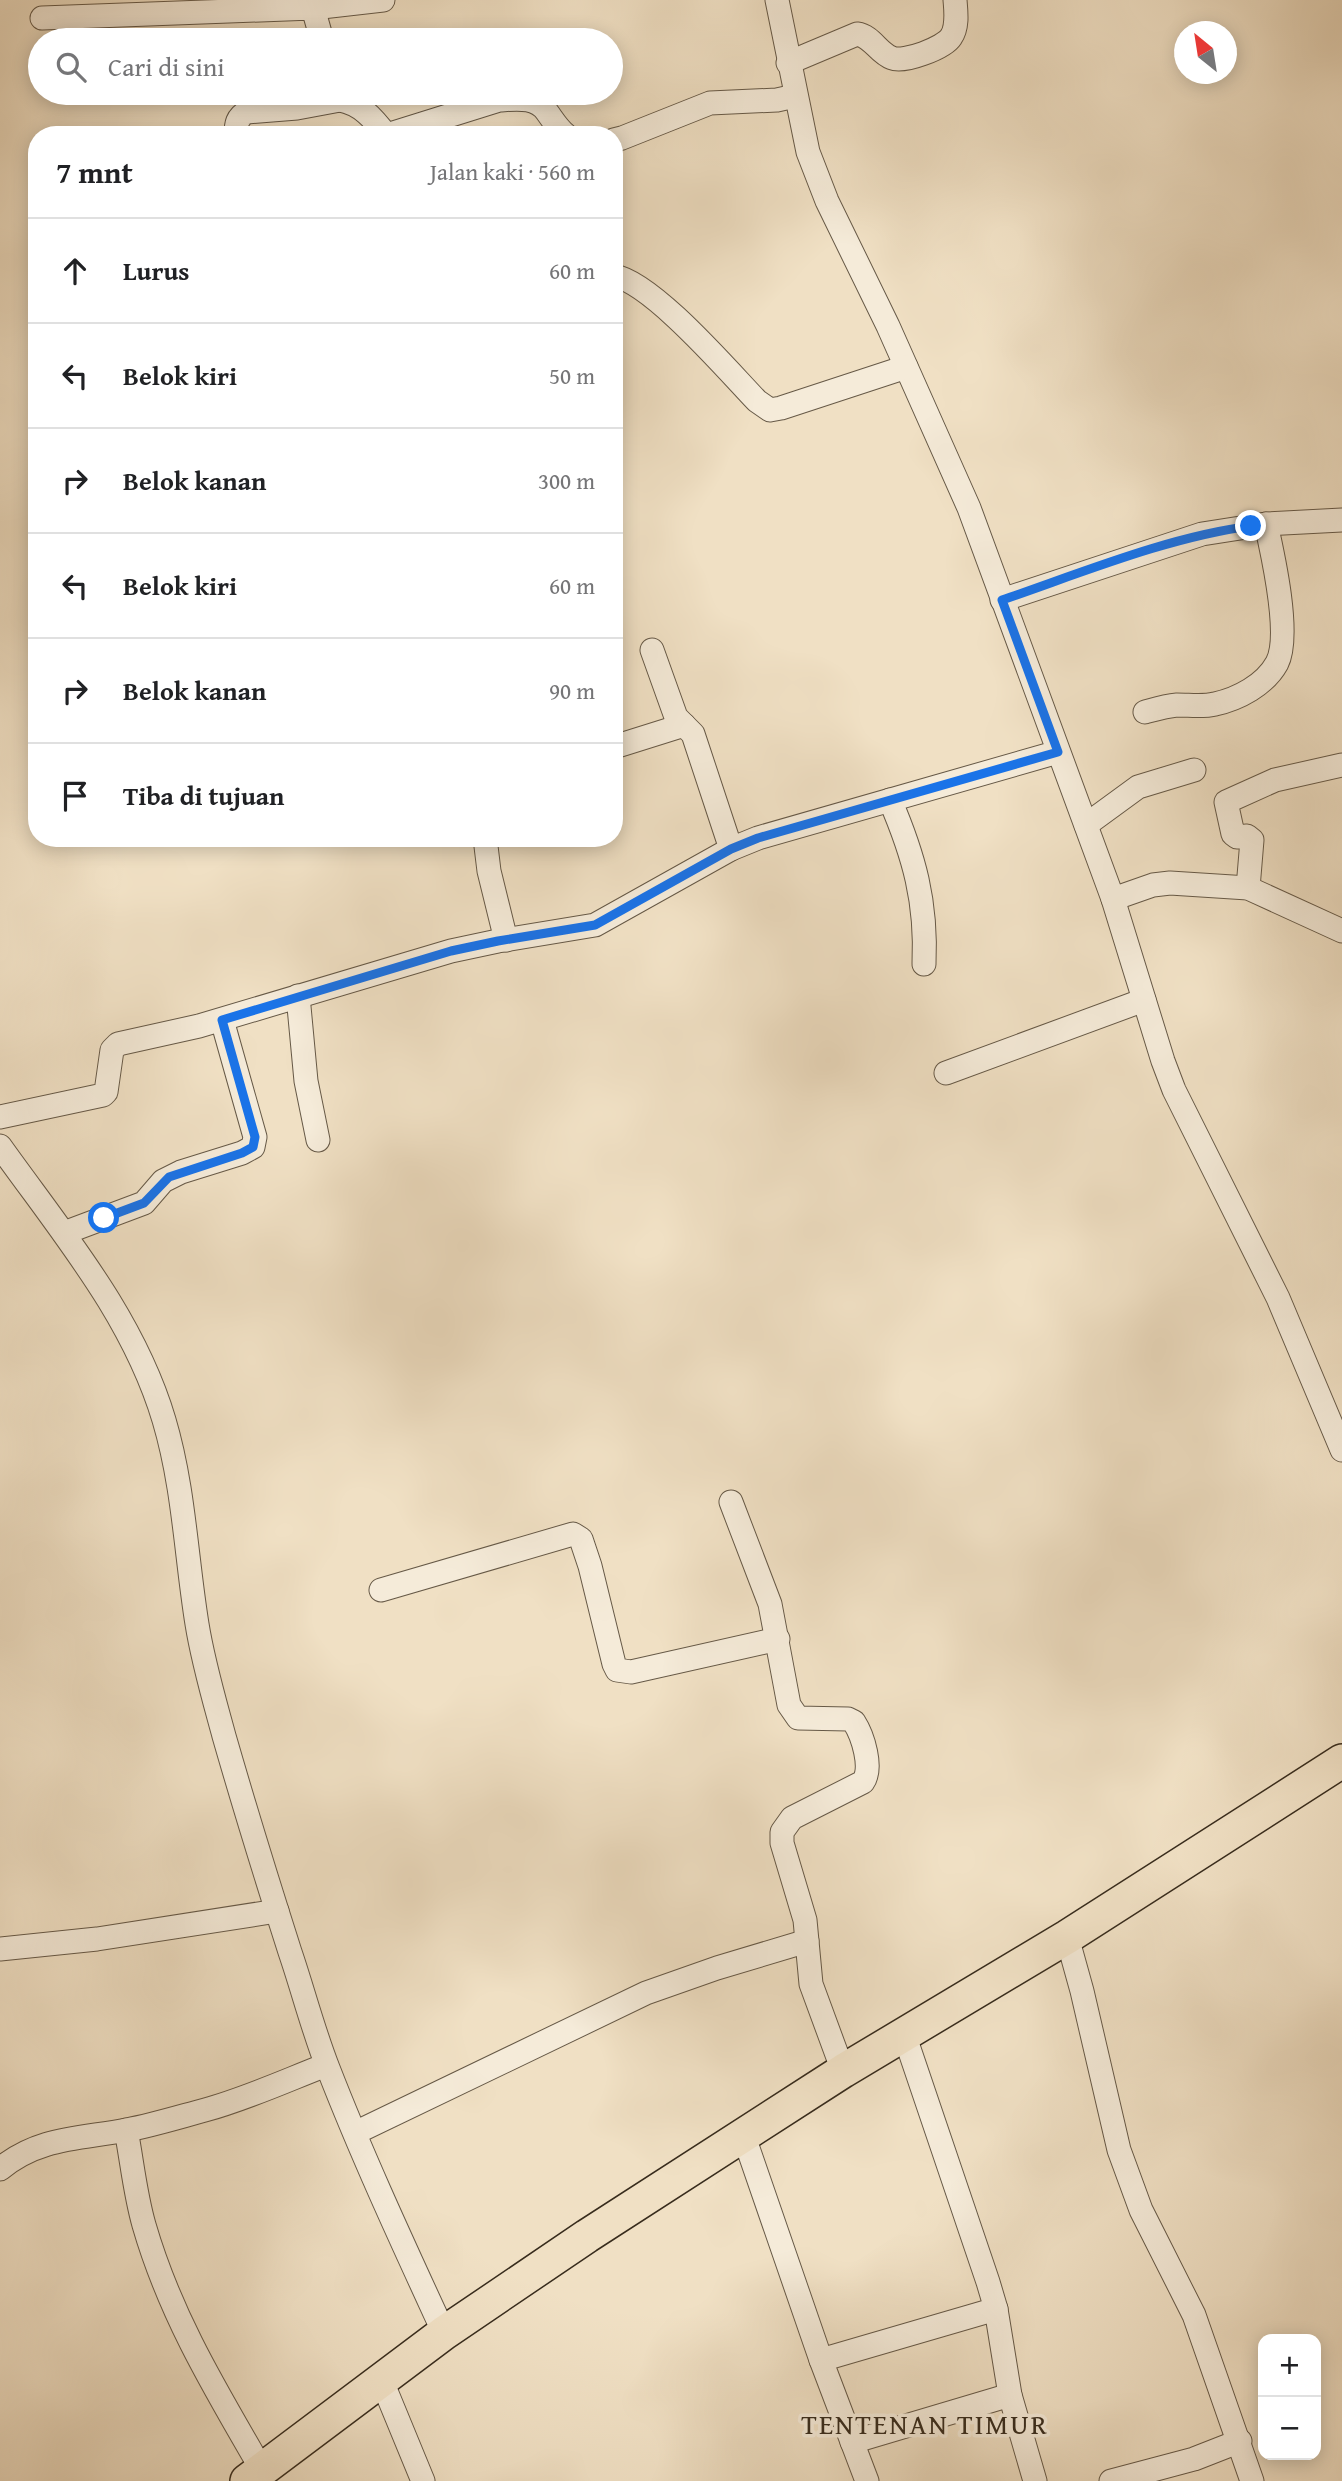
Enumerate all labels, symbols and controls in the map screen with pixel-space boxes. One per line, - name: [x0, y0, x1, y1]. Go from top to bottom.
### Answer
- north arrow: [1174, 21, 1237, 84]
- search box: [28, 28, 623, 105]
- text: Cari di sini: [108, 47, 225, 86]
- icon: search: [52, 48, 90, 86]
- text: 7 mnt: [56, 150, 133, 194]
- text: Jalan kaki · 560 m: [430, 155, 595, 188]
- text: Lurus: [123, 251, 189, 290]
- icon: ahead: [56, 252, 94, 290]
- text: 60 m: [549, 254, 595, 287]
- text: Belok kiri: [123, 356, 237, 395]
- icon: left: [56, 357, 94, 395]
- text: 50 m: [549, 359, 595, 392]
- text: Belok kanan: [123, 461, 266, 500]
- icon: right: [56, 462, 94, 500]
- text: 300 m: [538, 464, 595, 497]
- route end: [1235, 510, 1266, 541]
- text: Belok kiri: [123, 566, 237, 605]
- icon: left: [56, 567, 94, 605]
- text: 60 m: [549, 569, 595, 602]
- text: Belok kanan: [123, 671, 266, 710]
- icon: right: [56, 672, 94, 710]
- text: 90 m: [549, 674, 595, 707]
- text: Tiba di tujuan: [123, 776, 284, 815]
- icon: arrive: [56, 777, 94, 815]
- route start: [88, 1202, 119, 1233]
- map controls: [1258, 2334, 1321, 2460]
- button: +: [1258, 2334, 1321, 2397]
- button: −: [1258, 2397, 1321, 2460]
- district label: TENTENAN TIMUR: [801, 2403, 1049, 2444]

